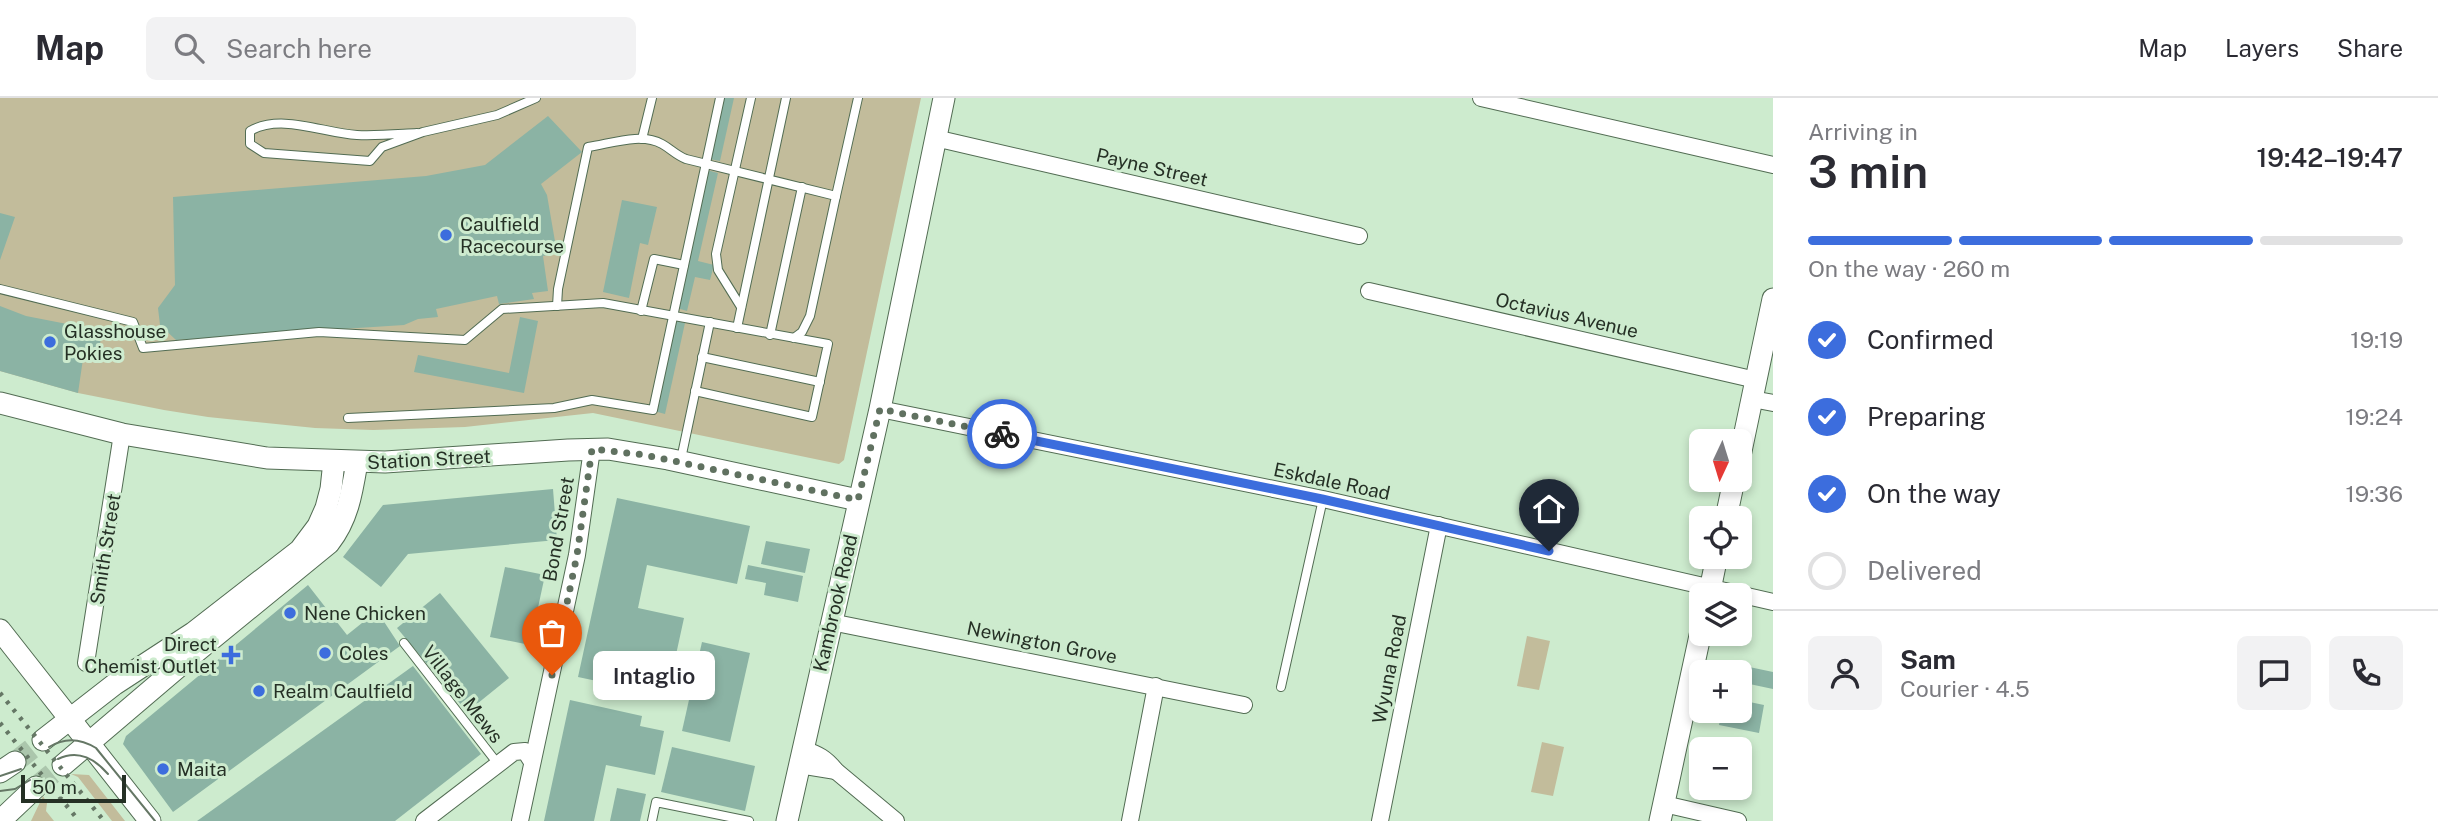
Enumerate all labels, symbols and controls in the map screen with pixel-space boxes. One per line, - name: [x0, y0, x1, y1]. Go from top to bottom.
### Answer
- search box: [146, 17, 636, 80]
- text: Map: [35, 29, 104, 67]
- icon: search: [170, 29, 208, 67]
- text: Search here: [226, 33, 372, 64]
- text: Map: [2138, 34, 2187, 62]
- text: Layers: [2225, 34, 2299, 62]
- text: Share: [2337, 34, 2403, 62]
- text: Arriving in: [1808, 118, 1918, 145]
- text: 19:42–19:47: [2256, 142, 2403, 173]
- street label: Payne Street: [1094, 143, 1210, 191]
- text: 3 min: [1808, 144, 1928, 198]
- place label: Caulfield Racecourse: [460, 213, 564, 257]
- marker: Caulfield Racecourse: [438, 227, 454, 243]
- text: On the way · 260 m: [1808, 255, 2010, 282]
- street label: Octavius Avenue: [1493, 288, 1641, 342]
- place label: Glasshouse Pokies: [64, 320, 166, 364]
- icon: check: [1808, 321, 1846, 359]
- text: Confirmed: [1867, 324, 1994, 355]
- text: 19:19: [2350, 326, 2403, 353]
- marker: Glasshouse Pokies: [42, 334, 58, 350]
- icon: check: [1808, 398, 1846, 436]
- courier: [967, 399, 1037, 469]
- text: Preparing: [1867, 401, 1986, 432]
- text: 19:24: [2345, 403, 2403, 430]
- icon: bike: [983, 415, 1021, 453]
- north arrow: [1689, 429, 1752, 492]
- map controls: [1689, 429, 1752, 800]
- street label: Station Street: [367, 445, 491, 473]
- street label: Eskdale Road: [1272, 458, 1392, 504]
- street label: Bond Street: [538, 475, 578, 583]
- icon: check: [1808, 475, 1846, 513]
- text: On the way: [1867, 478, 2001, 509]
- pin: [1519, 479, 1579, 551]
- text: 19:36: [2345, 480, 2403, 507]
- icon: home: [1530, 490, 1568, 528]
- street label: Smith Street: [85, 492, 125, 606]
- button: locate: [1689, 506, 1752, 569]
- street label: Kambrook Road: [809, 532, 861, 674]
- text: Delivered: [1867, 555, 1982, 586]
- button: layers: [1689, 583, 1752, 646]
- place label: Nene Chicken: [304, 602, 426, 624]
- pin: [522, 603, 582, 675]
- marker: Nene Chicken: [282, 605, 298, 621]
- street label: Wyuna Road: [1368, 613, 1410, 725]
- icon: bag: [533, 614, 571, 652]
- street label: Newington Grove: [965, 617, 1119, 667]
- place label: Direct Chemist Outlet: [84, 633, 217, 677]
- button: person: [1808, 636, 1882, 710]
- button: chat: [2237, 636, 2311, 710]
- button: phone: [2329, 636, 2403, 710]
- street label: Village Mews: [418, 641, 508, 747]
- place label: Coles: [339, 642, 388, 664]
- text: Sam: [1900, 644, 1956, 675]
- marker: Coles: [317, 645, 333, 661]
- marker: Direct Chemist Outlet: [223, 647, 239, 663]
- callout: Intaglio: [594, 650, 716, 700]
- button: +: [1689, 660, 1752, 723]
- text: Intaglio: [613, 662, 695, 689]
- text: Courier · 4.5: [1900, 675, 2030, 702]
- place label: Realm Caulfield: [273, 680, 413, 702]
- marker: Realm Caulfield: [251, 683, 267, 699]
- button: −: [1689, 737, 1752, 800]
- place label: Maita: [177, 758, 227, 780]
- marker: Maita: [155, 761, 171, 777]
- scale bar: [21, 772, 126, 804]
- text: 50 m: [32, 776, 77, 798]

